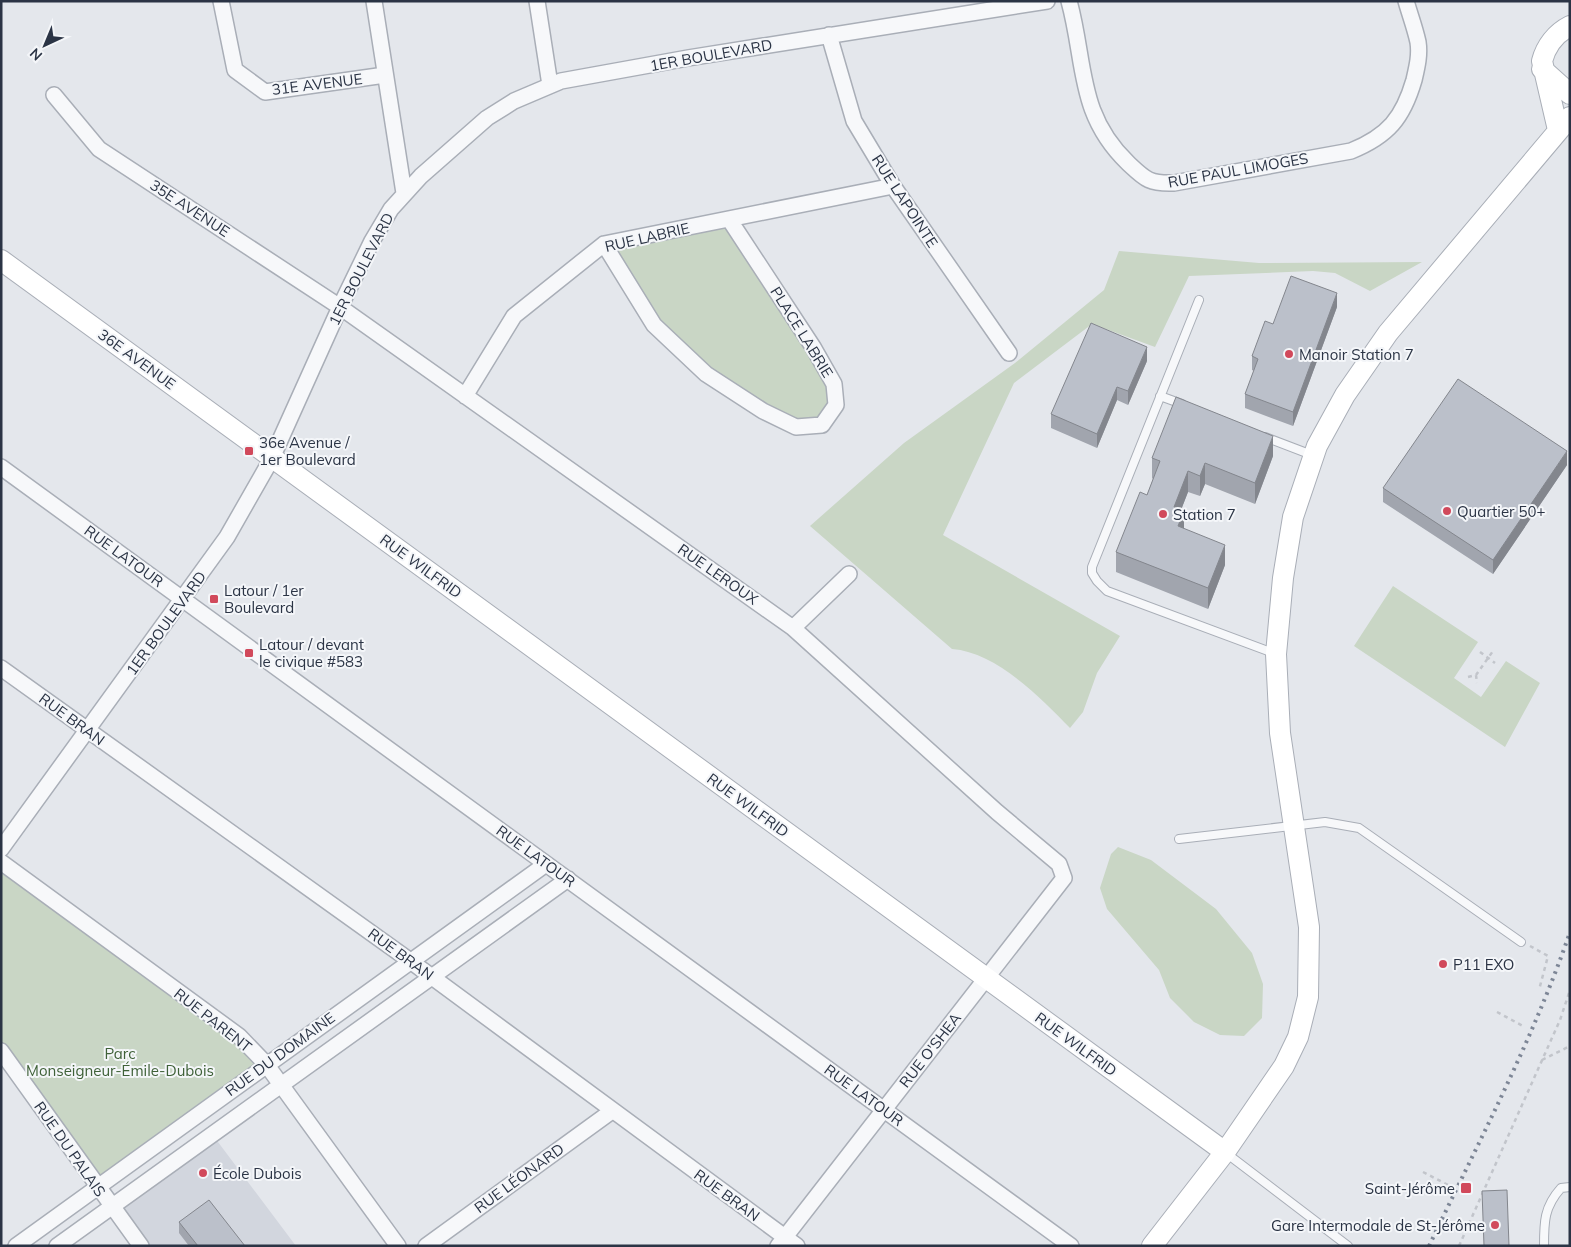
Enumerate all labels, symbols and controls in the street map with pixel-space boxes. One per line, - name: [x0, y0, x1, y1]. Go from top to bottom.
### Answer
- north arrow: [20, 20, 70, 70]
- street label: 1ER BOULEVARD: [648, 35, 774, 75]
- text: N: [26, 44, 46, 64]
- street label: 31E AVENUE: [271, 69, 364, 99]
- street label: RUE PAUL LIMOGES: [1166, 148, 1310, 192]
- street label: RUE LAPOINTE: [868, 151, 942, 251]
- street label: 35E AVENUE: [147, 175, 234, 241]
- street label: 1ER BOULEVARD: [324, 209, 398, 329]
- street label: RUE LABRIE: [603, 218, 691, 256]
- street label: PLACE LABRIE: [766, 283, 838, 381]
- street label: 36E AVENUE: [95, 325, 180, 394]
- place label: Manoir Station 7: [1299, 345, 1414, 364]
- marker: Manoir Station 7: [1283, 348, 1295, 360]
- place label: 36e Avenue / 1er Boulevard: [259, 433, 356, 469]
- marker: 36e Avenue / 1er Boulevard: [243, 445, 255, 457]
- place label: Quartier 50+: [1457, 502, 1545, 521]
- place label: Station 7: [1173, 505, 1236, 524]
- marker: Quartier 50+: [1441, 505, 1453, 517]
- marker: Station 7: [1157, 508, 1169, 520]
- street label: RUE LATOUR: [81, 521, 167, 591]
- street label: RUE WILFRID: [376, 530, 466, 602]
- street label: RUE LEROUX: [674, 539, 762, 609]
- street label: 1ER BOULEVARD: [122, 567, 210, 679]
- place label: Latour / 1er Boulevard: [224, 581, 304, 617]
- marker: Latour / 1er Boulevard: [208, 593, 220, 605]
- place label: Latour / devant le civique #583: [259, 635, 364, 671]
- marker: Latour / devant le civique #583: [243, 647, 255, 659]
- street label: RUE BRAN: [35, 689, 109, 749]
- street label: RUE WILFRID: [703, 769, 793, 841]
- street label: RUE LATOUR: [493, 821, 579, 891]
- street label: RUE BRAN: [364, 924, 438, 984]
- place label: P11 EXO: [1453, 955, 1514, 974]
- marker: P11 EXO: [1437, 958, 1449, 970]
- street label: RUE PARENT: [170, 984, 256, 1056]
- street label: RUE DU DOMAINE: [222, 1008, 339, 1100]
- street label: RUE WILFRID: [1031, 1008, 1121, 1080]
- street label: RUE O'SHEA: [895, 1009, 965, 1091]
- park label: Parc Monseigneur-Émile-Dubois: [26, 1044, 214, 1080]
- street label: RUE LATOUR: [821, 1060, 907, 1130]
- street label: RUE DU PALAIS: [30, 1098, 110, 1200]
- street label: RUE LÉONARD: [470, 1139, 568, 1217]
- place label: École Dubois: [213, 1164, 302, 1183]
- street label: RUE BRAN: [690, 1165, 764, 1225]
- marker: École Dubois: [197, 1167, 209, 1179]
- place label: Saint-Jérôme: [1365, 1179, 1455, 1198]
- marker: Saint-Jérôme: [1459, 1181, 1473, 1195]
- place label: Gare Intermodale de St-Jérôme: [1271, 1216, 1485, 1235]
- marker: Gare Intermodale de St-Jérôme: [1489, 1219, 1501, 1231]

